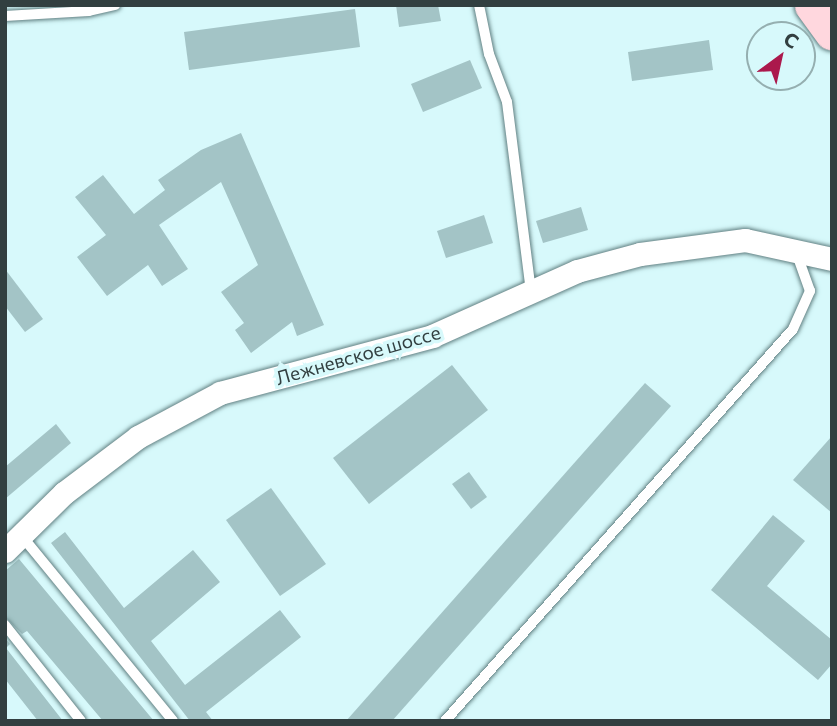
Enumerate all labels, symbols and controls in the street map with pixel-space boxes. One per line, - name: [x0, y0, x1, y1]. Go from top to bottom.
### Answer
- north arrow: [746, 21, 816, 91]
- text: С: [780, 26, 803, 53]
- street label: Лежневское шоссе: [273, 321, 443, 389]

